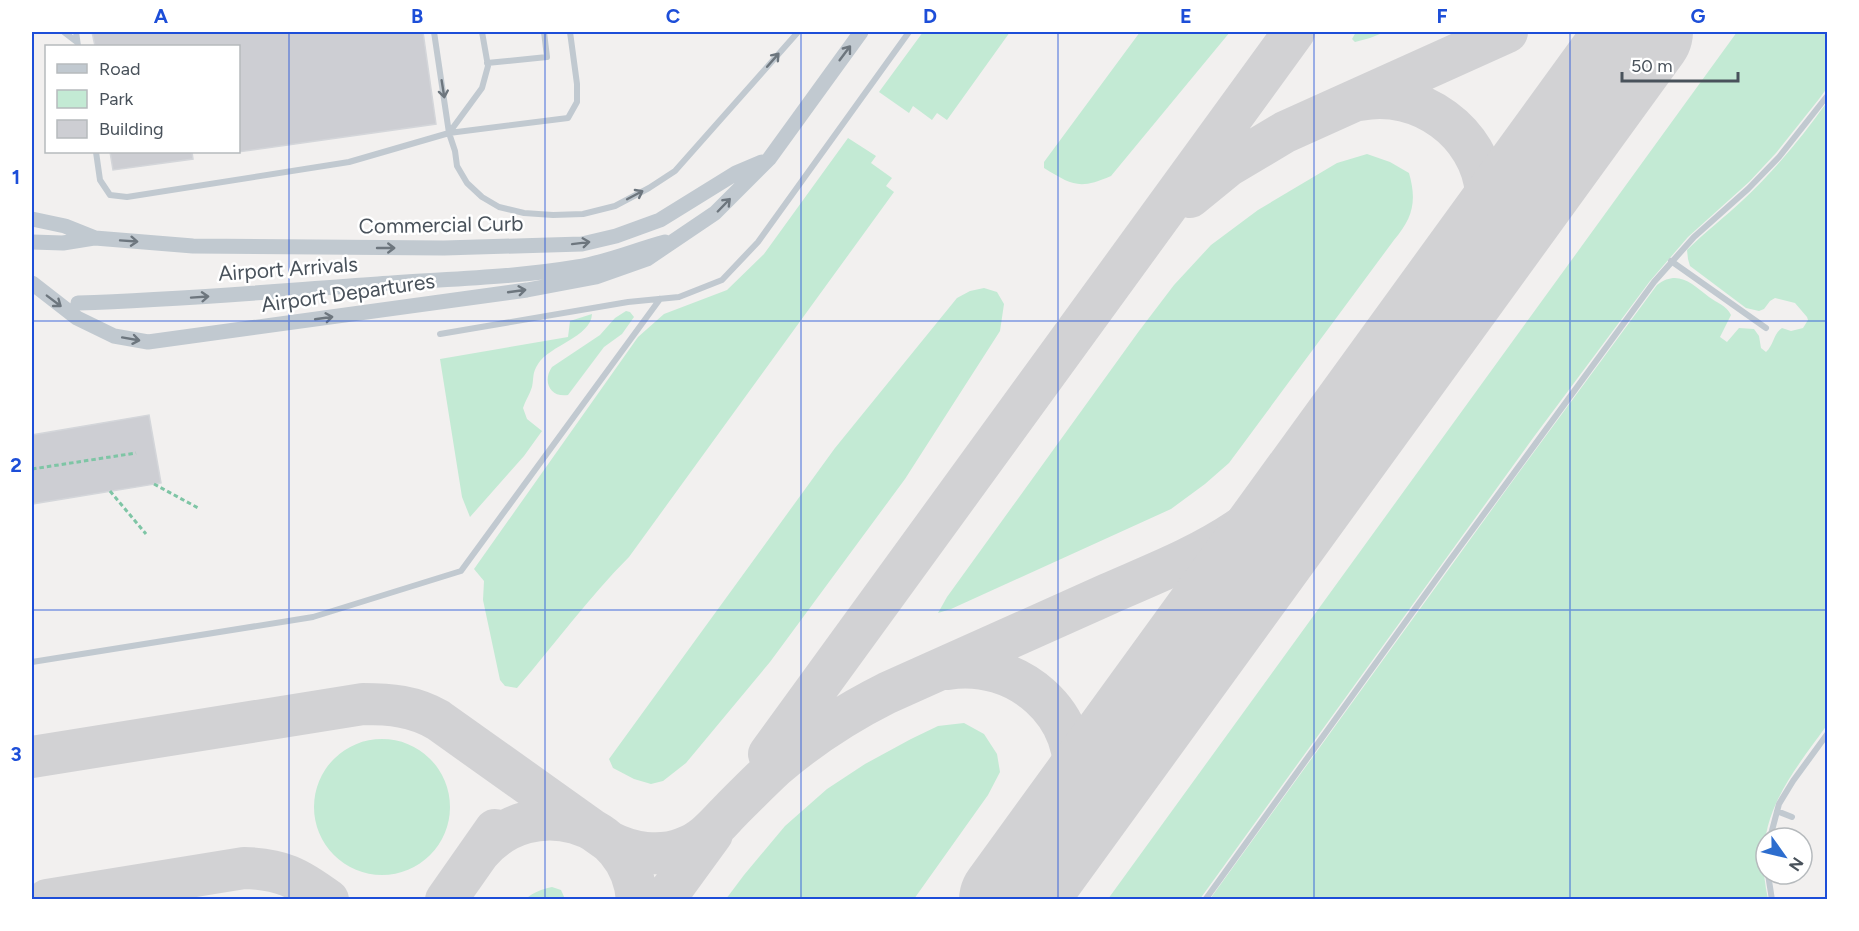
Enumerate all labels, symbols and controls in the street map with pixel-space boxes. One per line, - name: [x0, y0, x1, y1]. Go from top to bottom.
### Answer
- text: A: [154, 4, 169, 28]
- text: B: [411, 4, 423, 28]
- text: C: [666, 4, 680, 28]
- text: D: [923, 4, 937, 28]
- text: E: [1180, 4, 1192, 28]
- text: F: [1436, 4, 1448, 28]
- text: G: [1691, 4, 1706, 28]
- legend: [45, 45, 240, 153]
- one-way arrow: [839, 45, 851, 61]
- scale bar: [1622, 45, 1738, 83]
- one-way arrow: [766, 53, 780, 68]
- text: 50 m: [1631, 55, 1673, 77]
- text: Road: [99, 58, 140, 80]
- one-way arrow: [437, 79, 448, 99]
- text: Park: [99, 88, 134, 110]
- text: Building: [99, 118, 164, 140]
- text: 1: [12, 165, 20, 189]
- one-way arrow: [626, 189, 644, 201]
- one-way arrow: [716, 197, 731, 212]
- street label: Commercial Curb: [358, 211, 524, 238]
- one-way arrow: [118, 236, 138, 247]
- one-way arrow: [571, 237, 591, 248]
- one-way arrow: [376, 242, 396, 254]
- street label: Airport Arrivals: [217, 251, 359, 286]
- street label: Airport Departures: [259, 268, 436, 317]
- one-way arrow: [507, 285, 527, 296]
- one-way arrow: [189, 291, 209, 302]
- one-way arrow: [46, 294, 62, 307]
- one-way arrow: [314, 312, 333, 323]
- one-way arrow: [121, 334, 140, 345]
- text: 2: [10, 453, 22, 477]
- text: 3: [10, 742, 22, 766]
- north arrow: [1754, 826, 1814, 886]
- text: N: [1785, 854, 1807, 875]

